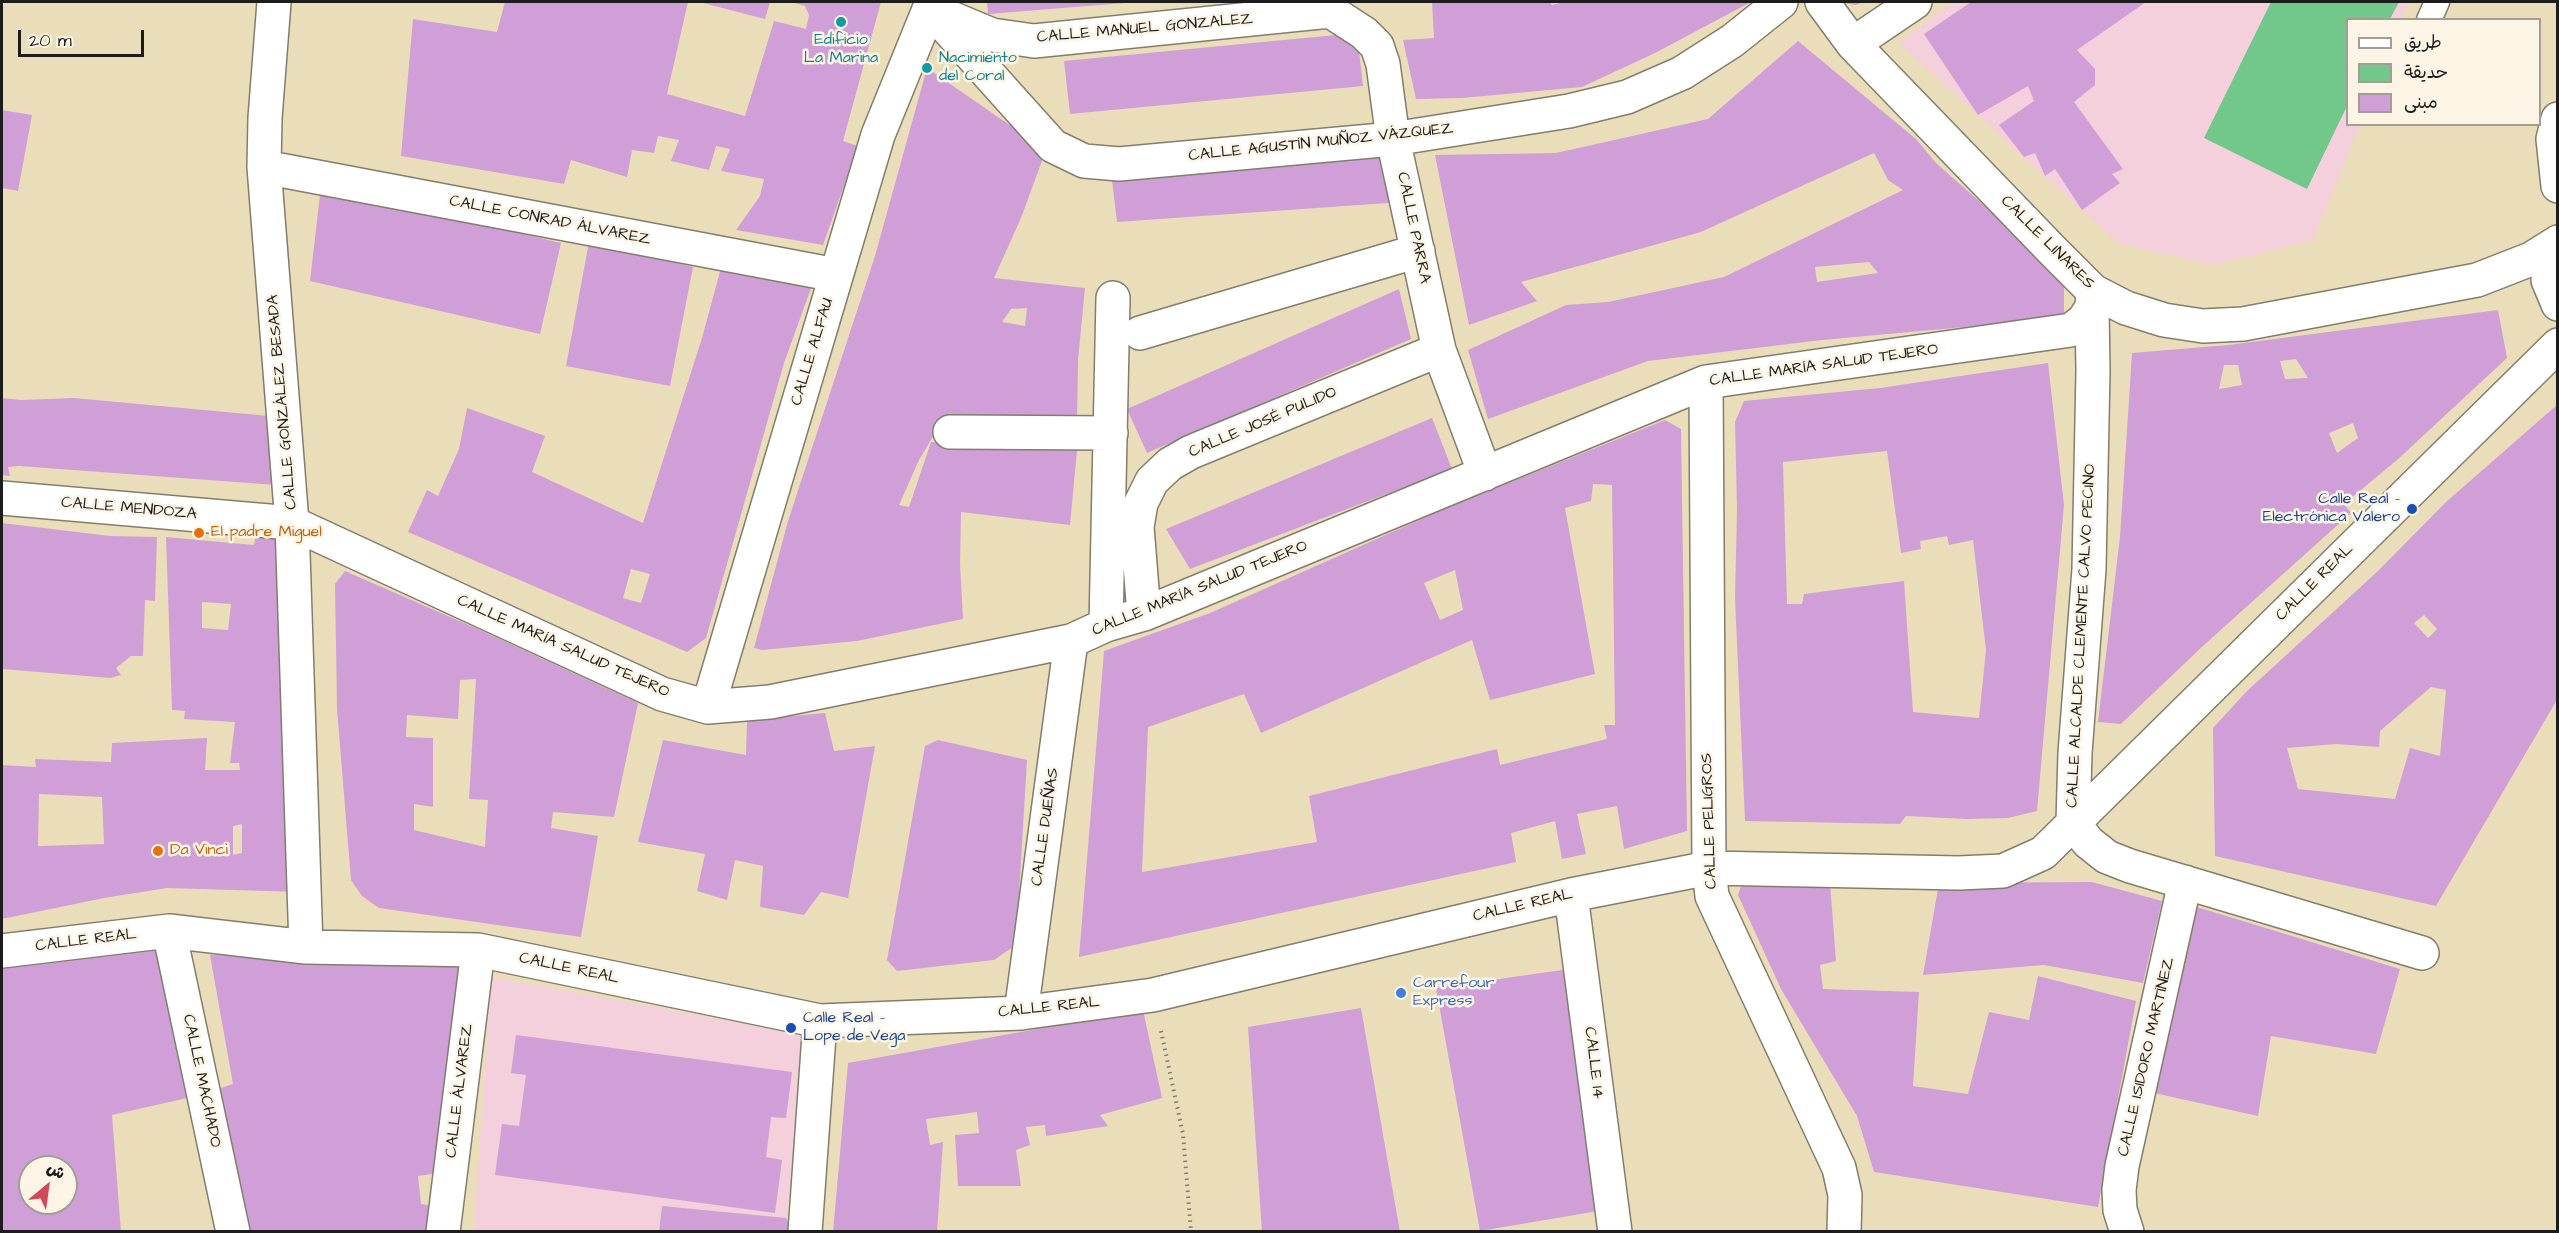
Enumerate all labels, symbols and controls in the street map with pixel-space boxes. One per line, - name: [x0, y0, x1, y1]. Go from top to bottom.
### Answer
- street label: CALLE MANUEL GONZALEZ: [1036, 10, 1254, 48]
- marker: Edificio La Marina: [834, 15, 848, 29]
- scale bar: [21, 18, 147, 56]
- legend: [2346, 18, 2541, 126]
- text: 20 m: [29, 28, 72, 53]
- text: طريق: [2404, 30, 2442, 55]
- place label: Edificio La Marina: [804, 31, 878, 69]
- place label: Nacimiento del Coral: [939, 49, 1017, 87]
- text: حديقة: [2404, 60, 2448, 85]
- marker: Nacimiento del Coral: [920, 61, 934, 75]
- text: مبنى: [2404, 90, 2438, 115]
- street label: CALLE AGUSTÍN MUÑOZ VÁZQUEZ: [1188, 120, 1454, 166]
- street label: CALLE PARRA: [1392, 171, 1434, 285]
- street label: CALLE CONRAD ÁLVAREZ: [447, 192, 653, 250]
- street label: CALLE LINARES: [1996, 192, 2098, 294]
- street label: CALLE GONZÁLEZ BESADA: [264, 294, 302, 510]
- street label: CALLE ALFAU: [788, 296, 838, 408]
- street label: CALLE MARÍA SALUD TEJERO: [1709, 340, 1939, 392]
- street label: CALLE JOSÉ PULIDO: [1186, 383, 1340, 463]
- street label: CALLE ALCALDE CLEMENTE CALVO PECINO: [2063, 464, 2101, 808]
- place label: Calle Real - Electrónica Valero: [2263, 490, 2400, 528]
- street label: CALLE MENDOZA: [60, 493, 198, 525]
- marker: Calle Real - Electrónica Valero: [2405, 502, 2419, 516]
- place label: El padre Miguel: [211, 523, 322, 543]
- marker: El padre Miguel: [192, 526, 206, 540]
- street label: CALLE MARÍA SALUD TEJERO: [1090, 537, 1310, 641]
- street label: CALLE REAL: [2272, 540, 2358, 626]
- street label: CALLE MARÍA SALUD TEJERO: [454, 591, 672, 703]
- street label: CALLE PELIGROS: [1698, 753, 1722, 889]
- street label: CALLE DUEÑAS: [1028, 767, 1064, 887]
- place label: Da Vinci: [170, 841, 228, 861]
- marker: Da Vinci: [151, 844, 165, 858]
- street label: CALLE REAL: [1471, 885, 1575, 927]
- street label: CALLE REAL: [34, 925, 138, 957]
- street label: CALLE REAL: [517, 949, 621, 989]
- street label: CALLE ISIDORO MARTÍNEZ: [2115, 956, 2179, 1158]
- place label: Carrefour Express: [1413, 974, 1494, 1012]
- marker: Carrefour Express: [1394, 986, 1408, 1000]
- street label: CALLE REAL: [997, 993, 1101, 1023]
- place label: Calle Real - Lope de Vega: [803, 1009, 905, 1047]
- street label: CALLE MACHADO: [178, 1013, 224, 1149]
- marker: Calle Real - Lope de Vega: [784, 1021, 798, 1035]
- street label: CALLE ÁLVAREZ: [442, 1023, 478, 1159]
- street label: CALLE 14: [1579, 1026, 1607, 1100]
- north arrow: [18, 1155, 78, 1215]
- text: ش: [43, 1157, 69, 1185]

